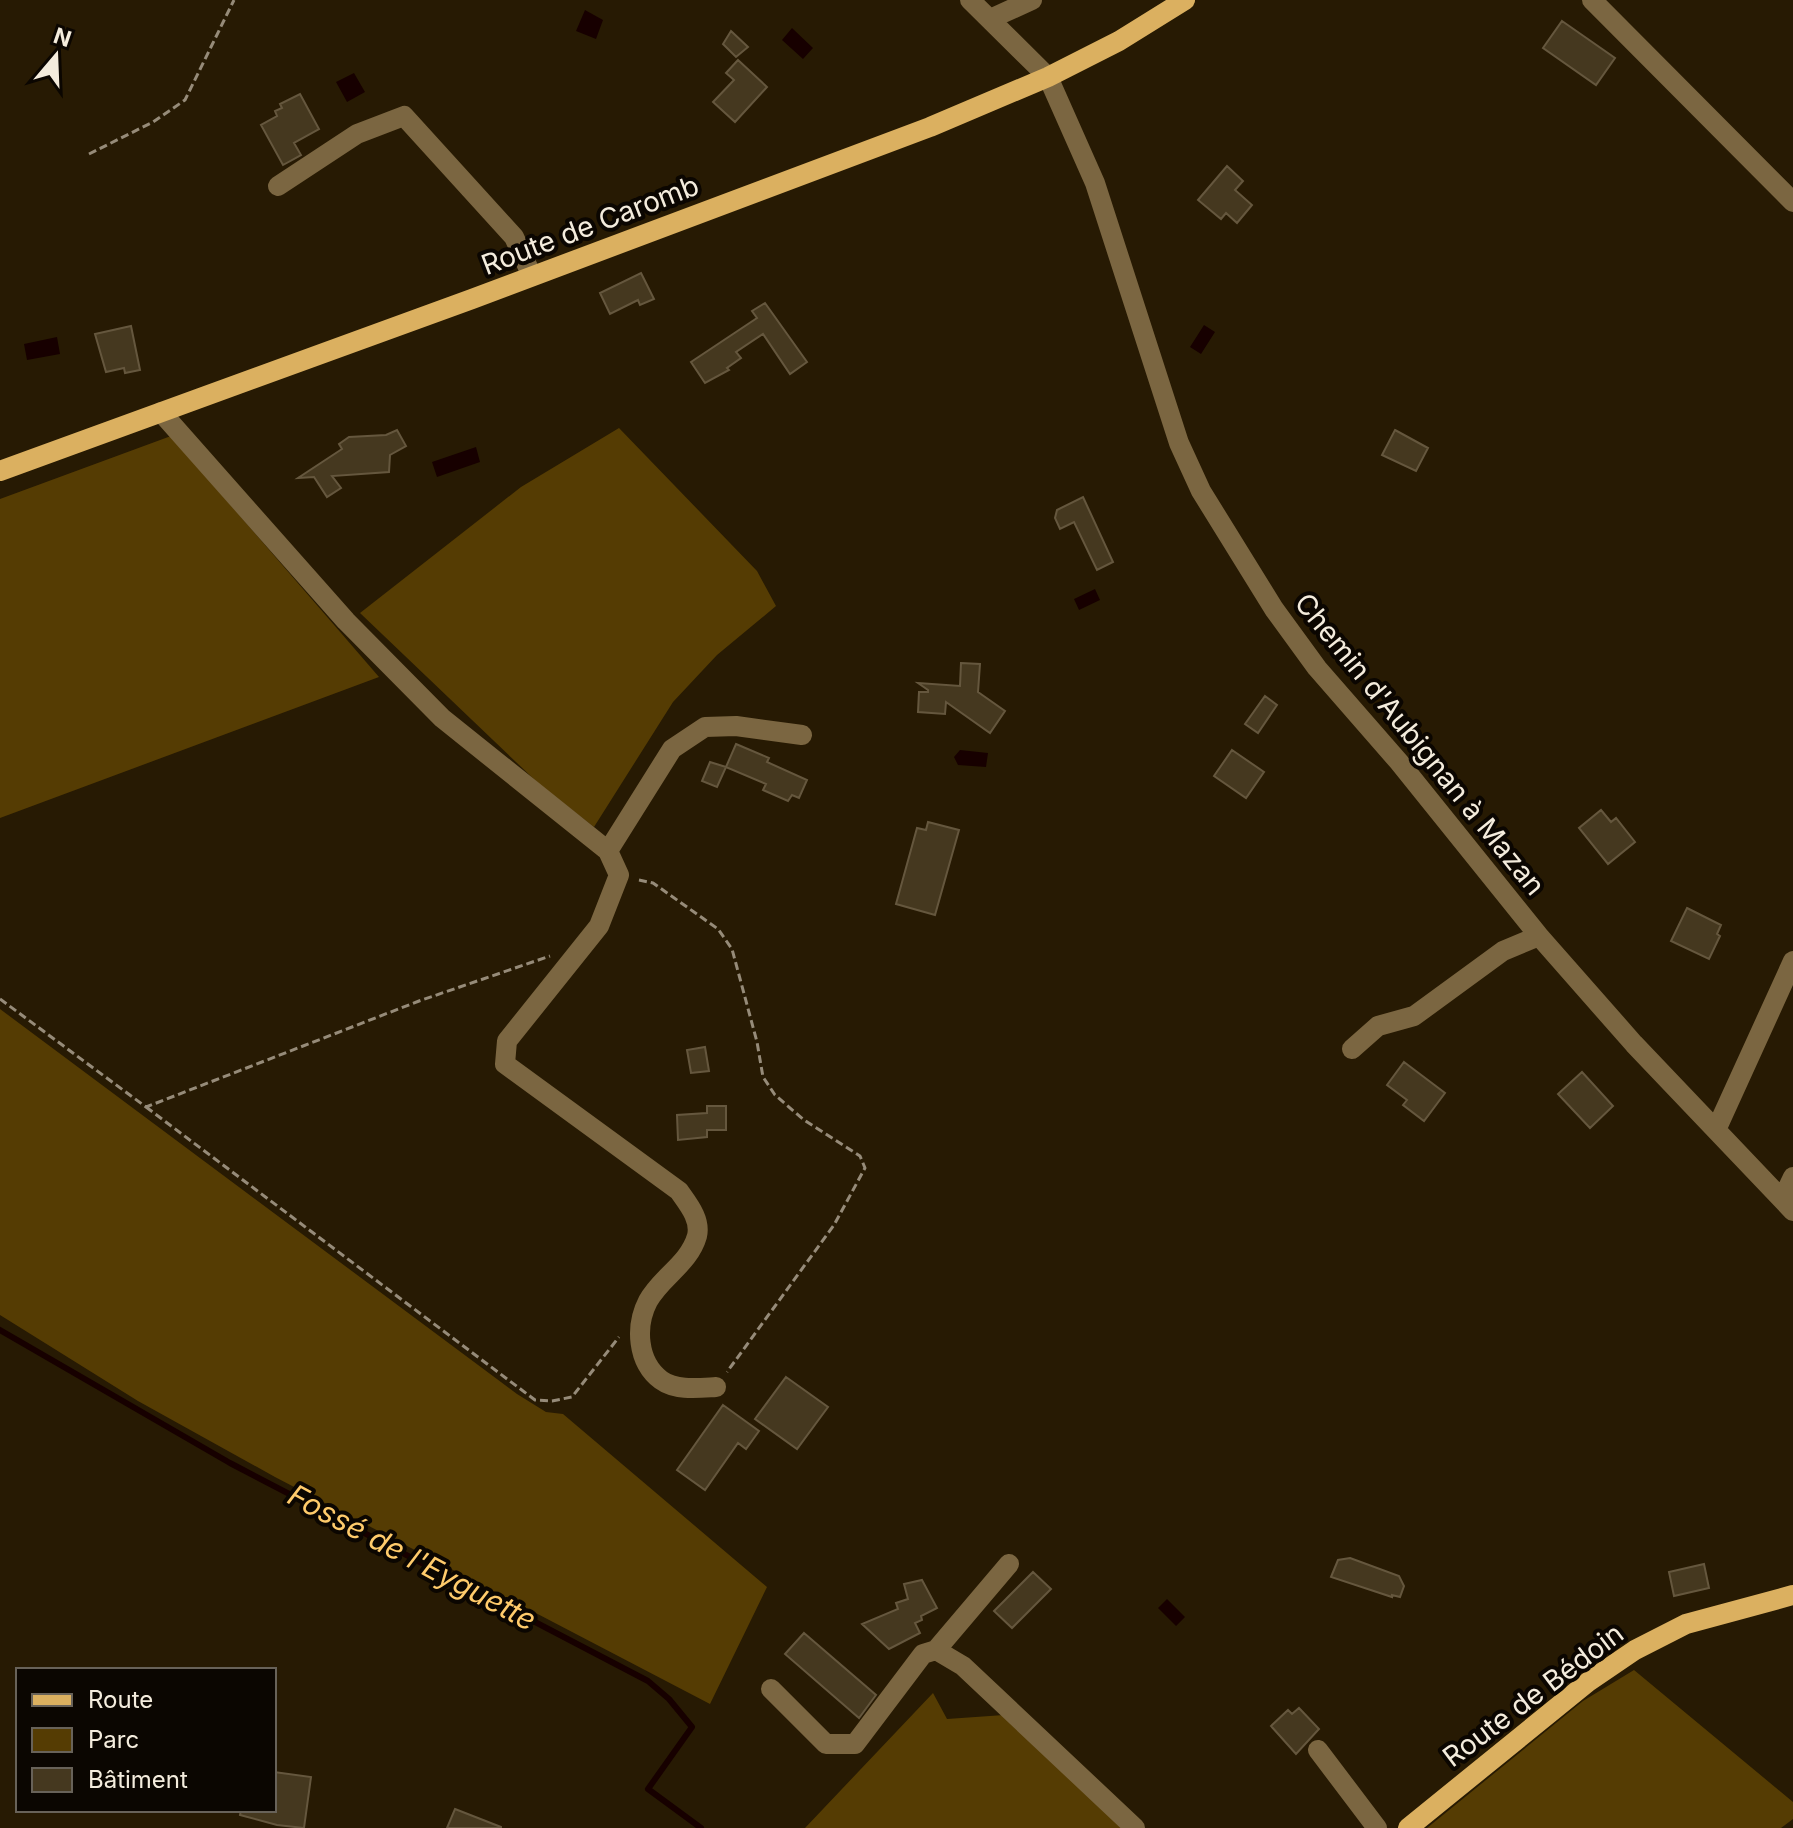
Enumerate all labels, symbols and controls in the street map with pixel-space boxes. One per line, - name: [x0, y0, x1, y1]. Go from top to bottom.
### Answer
- north arrow: [16, 16, 96, 96]
- text: N: [50, 22, 75, 52]
- street label: Route de Caromb: [476, 168, 704, 282]
- street label: Chemin d'Aubignan à Mazan: [1288, 586, 1552, 902]
- water label: Fossé de l'Eyguette: [282, 1476, 543, 1638]
- street label: Route de Bédoin: [1436, 1616, 1630, 1774]
- legend: [16, 1668, 276, 1812]
- text: Route: [88, 1685, 153, 1714]
- text: Parc: [88, 1725, 139, 1754]
- text: Bâtiment: [88, 1765, 188, 1794]

